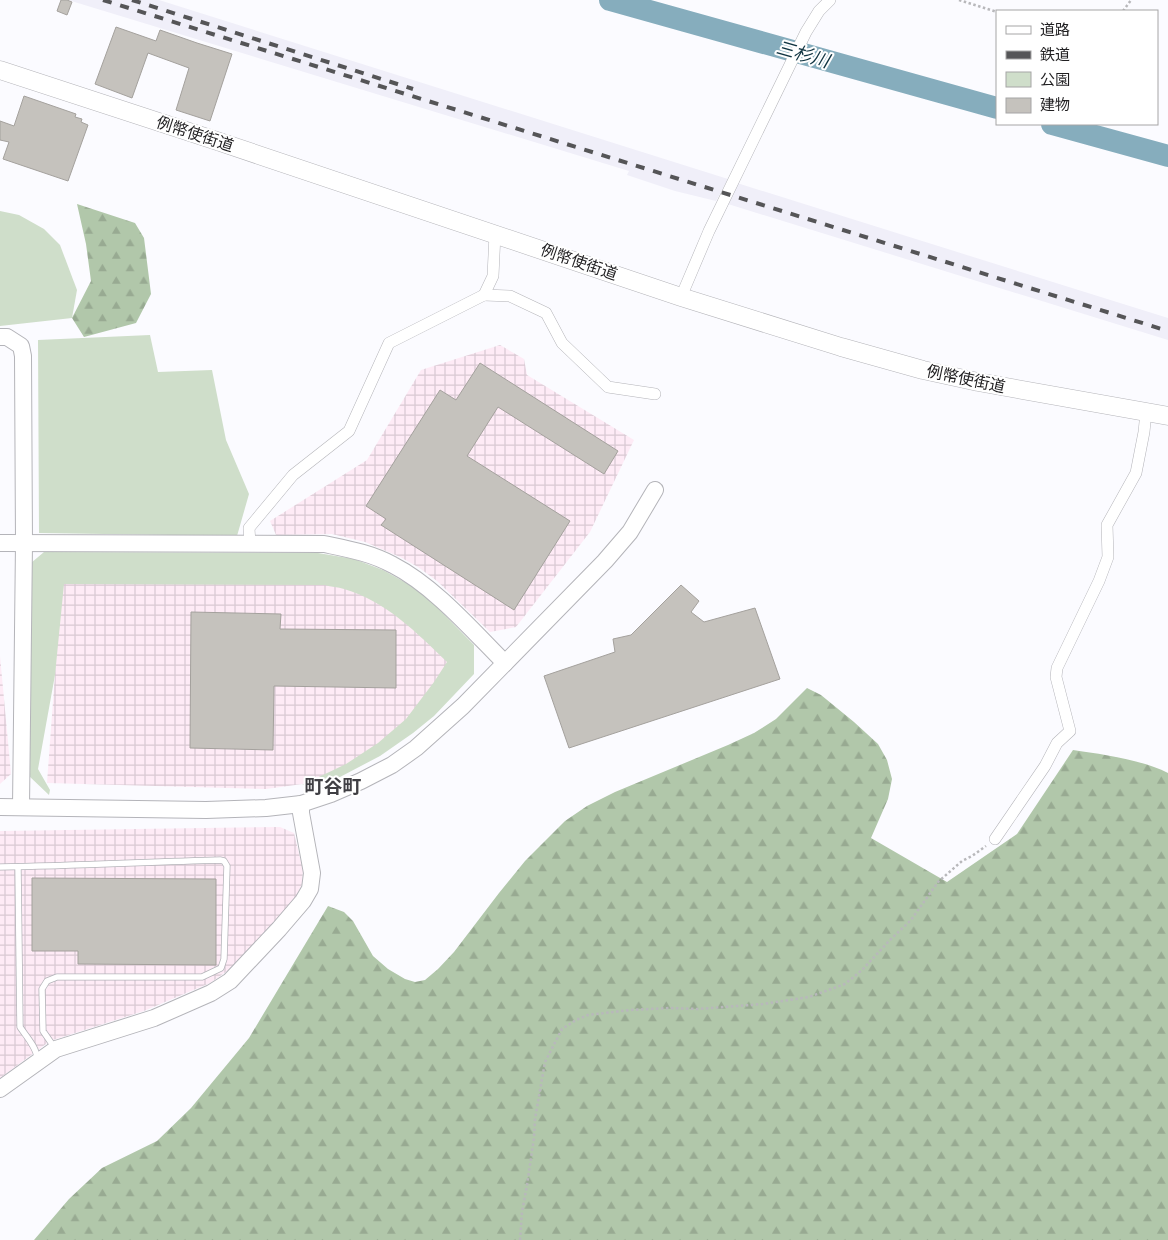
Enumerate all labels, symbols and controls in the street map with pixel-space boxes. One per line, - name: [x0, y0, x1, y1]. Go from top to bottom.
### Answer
- legend: [996, 10, 1158, 125]
- text: 道路: [1040, 19, 1070, 40]
- water label: 三杉川: [774, 35, 834, 74]
- text: 鉄道: [1040, 44, 1070, 65]
- text: 公園: [1040, 69, 1070, 90]
- text: 建物: [1040, 94, 1070, 115]
- street label: 例幣使街道: [153, 111, 237, 157]
- street label: 例幣使街道: [537, 238, 621, 286]
- street label: 例幣使街道: [924, 359, 1008, 399]
- district label: 町谷町: [304, 773, 362, 800]

